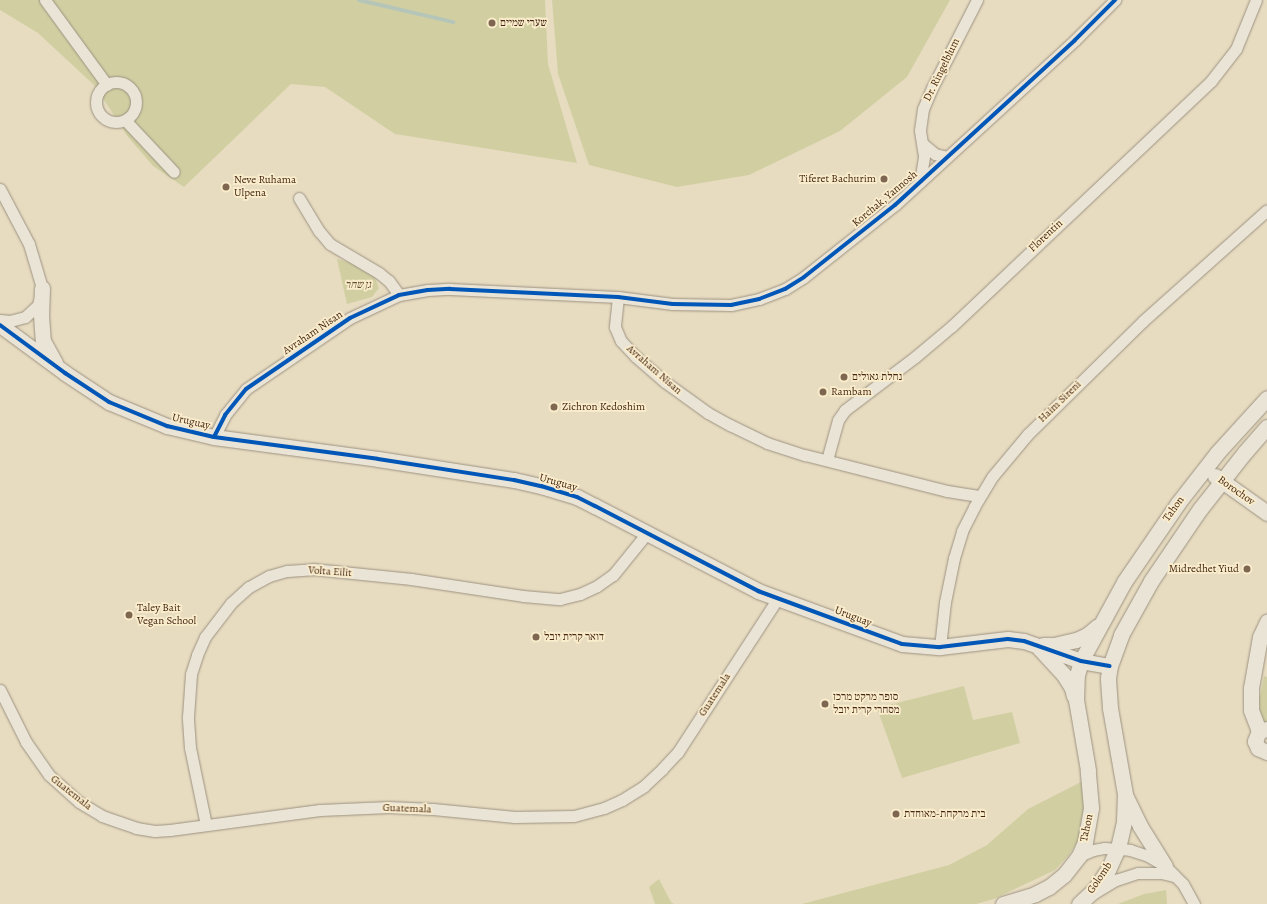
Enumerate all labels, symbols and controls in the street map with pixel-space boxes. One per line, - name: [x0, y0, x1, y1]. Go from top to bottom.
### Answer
- place label: שערי שמיים: [500, 16, 547, 30]
- marker: שערי שמיים: [487, 18, 497, 28]
- street label: Dr. Ringelblum: [921, 36, 963, 104]
- street label: Korchak, Yannosh: [850, 168, 920, 230]
- place label: Tiferet Bachurim: [799, 172, 876, 186]
- place label: Neve Ruhama Ulpena: [234, 174, 296, 200]
- marker: Tiferet Bachurim: [879, 174, 889, 184]
- marker: Neve Ruhama Ulpena: [221, 182, 231, 192]
- street label: Florentin: [1026, 217, 1066, 255]
- park label: גן שחר: [345, 278, 371, 292]
- street label: Avraham Nisan: [281, 308, 345, 358]
- street label: Avraham Nisan: [624, 342, 684, 398]
- place label: נחלת גאולים: [852, 370, 902, 384]
- marker: נחלת גאולים: [839, 372, 849, 382]
- street label: Haim Sireni: [1036, 378, 1084, 426]
- place label: Rambam: [831, 385, 872, 399]
- marker: Rambam: [818, 387, 828, 397]
- place label: Zichron Kedoshim: [562, 400, 645, 414]
- marker: Zichron Kedoshim: [549, 402, 559, 412]
- street label: Uruguay: [171, 411, 211, 433]
- street label: Uruguay: [538, 471, 578, 495]
- street label: Borochov: [1215, 473, 1257, 509]
- street label: Tahon: [1160, 494, 1188, 524]
- place label: Midredhet Yiud: [1169, 562, 1239, 576]
- street label: Volta Eilit: [308, 564, 352, 580]
- marker: Midredhet Yiud: [1242, 564, 1252, 574]
- place label: Taley Bait Vegan School: [137, 602, 196, 628]
- street label: Uruguay: [833, 604, 873, 630]
- marker: Taley Bait Vegan School: [124, 610, 134, 620]
- place label: דואר קרית יובל: [544, 630, 604, 644]
- marker: דואר קרית יובל: [531, 632, 541, 642]
- street label: Guatemala: [696, 671, 734, 719]
- place label: סופר מרקט מרכז מסחרי קרית יובל: [833, 691, 900, 717]
- marker: סופר מרקט מרכז מסחרי קרית יובל: [820, 699, 830, 709]
- street label: Guatemala: [48, 773, 94, 813]
- street label: Guatemala: [382, 802, 432, 816]
- place label: בית מרקחת-מאוחדת: [904, 807, 986, 821]
- marker: בית מרקחת-מאוחדת: [891, 809, 901, 819]
- street label: Tahon: [1078, 813, 1096, 843]
- street label: Golomb: [1085, 860, 1115, 896]

